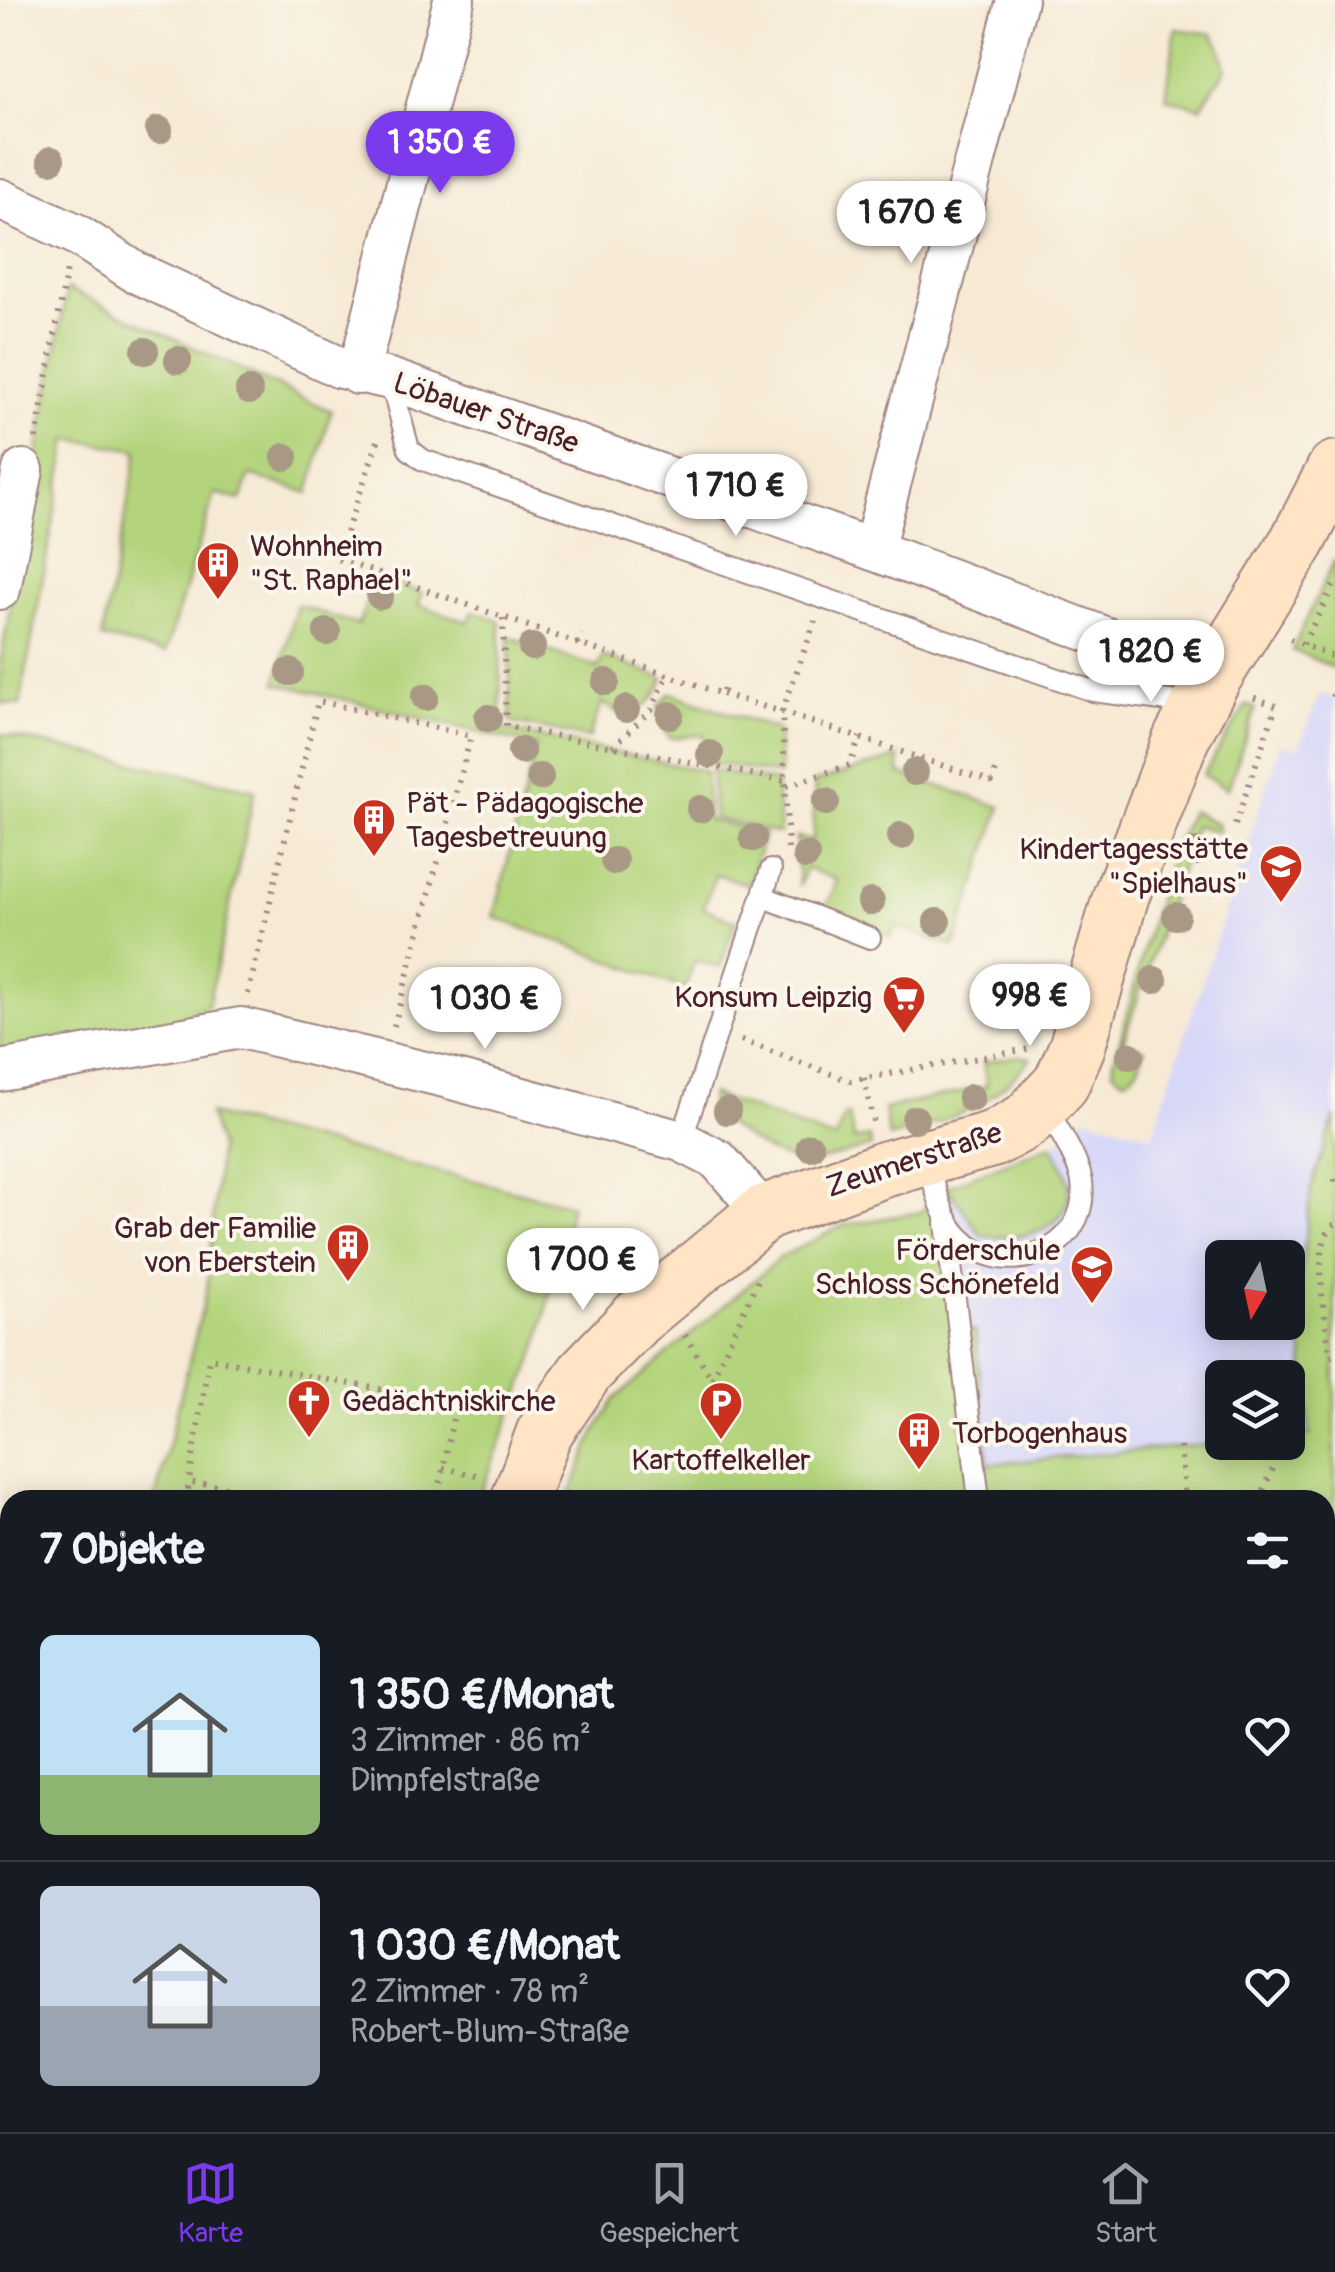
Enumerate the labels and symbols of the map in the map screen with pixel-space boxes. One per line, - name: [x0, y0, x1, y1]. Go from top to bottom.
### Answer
- pin: 1 350 €: [348, 111, 532, 196]
- pin: 1 670 €: [819, 181, 1003, 266]
- street label: Löbauer Straße: [388, 364, 584, 462]
- pin: 1 710 €: [644, 454, 828, 539]
- place label: Wohnheim "St. Raphael": [250, 528, 412, 599]
- building icon: Wohnheim "St. Raphael": [195, 540, 241, 601]
- pin: 1 820 €: [1059, 620, 1243, 705]
- place label: Pät - Pädagogische Tagesbetreuung: [406, 785, 644, 856]
- building icon: Pät - Pädagogische Tagesbetreuung: [351, 797, 397, 858]
- place label: Kindertagesstätte "Spielhaus": [1019, 831, 1248, 902]
- school or university icon: Kindertagesstätte "Spielhaus": [1258, 843, 1304, 904]
- pin: 998 €: [960, 964, 1100, 1049]
- pin: 1 030 €: [393, 967, 577, 1052]
- supermarket icon: Konsum Leipzig: [881, 974, 927, 1035]
- place label: Konsum Leipzig: [674, 979, 872, 1016]
- street label: Zeumerstraße: [821, 1114, 1007, 1206]
- place label: Grab der Familie von Eberstein: [114, 1210, 316, 1281]
- building icon: Grab der Familie von Eberstein: [325, 1222, 371, 1283]
- pin: 1 700 €: [491, 1228, 675, 1313]
- place label: Förderschule Schloss Schönefeld: [815, 1232, 1060, 1303]
- north arrow: [1205, 1240, 1305, 1340]
- school or university icon: Förderschule Schloss Schönefeld: [1069, 1244, 1115, 1305]
- church icon: Gedächtniskirche: [286, 1378, 332, 1439]
- parking icon: Kartoffelkeller: [698, 1380, 744, 1441]
- place label: Gedächtniskirche: [342, 1383, 556, 1420]
- building icon: Torbogenhaus: [896, 1410, 942, 1471]
- place label: Torbogenhaus: [952, 1415, 1127, 1452]
- place label: Kartoffelkeller: [631, 1442, 811, 1479]

